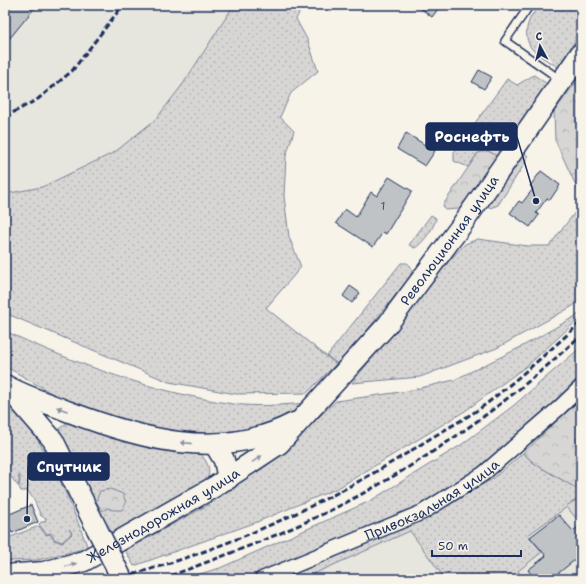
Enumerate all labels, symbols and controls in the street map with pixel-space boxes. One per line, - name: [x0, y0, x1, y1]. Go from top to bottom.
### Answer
- north arrow: [520, 26, 560, 66]
- text: С: [535, 29, 543, 44]
- callout: Роснефть: [426, 123, 517, 150]
- text: Роснефть: [435, 127, 509, 147]
- street label: Революционная улица: [396, 171, 503, 309]
- house number: 1: [380, 198, 386, 214]
- one-way arrow: [55, 405, 67, 411]
- one-way arrow: [180, 439, 192, 446]
- callout: Спутник: [28, 453, 109, 480]
- one-way arrow: [251, 455, 262, 463]
- street label: Привокзальная улица: [362, 455, 503, 544]
- text: Спутник: [36, 457, 102, 477]
- street label: Железнодорожная улица: [83, 463, 243, 567]
- scale bar: [432, 532, 521, 558]
- text: 50 m: [438, 538, 468, 554]
- one-way arrow: [65, 561, 77, 567]

